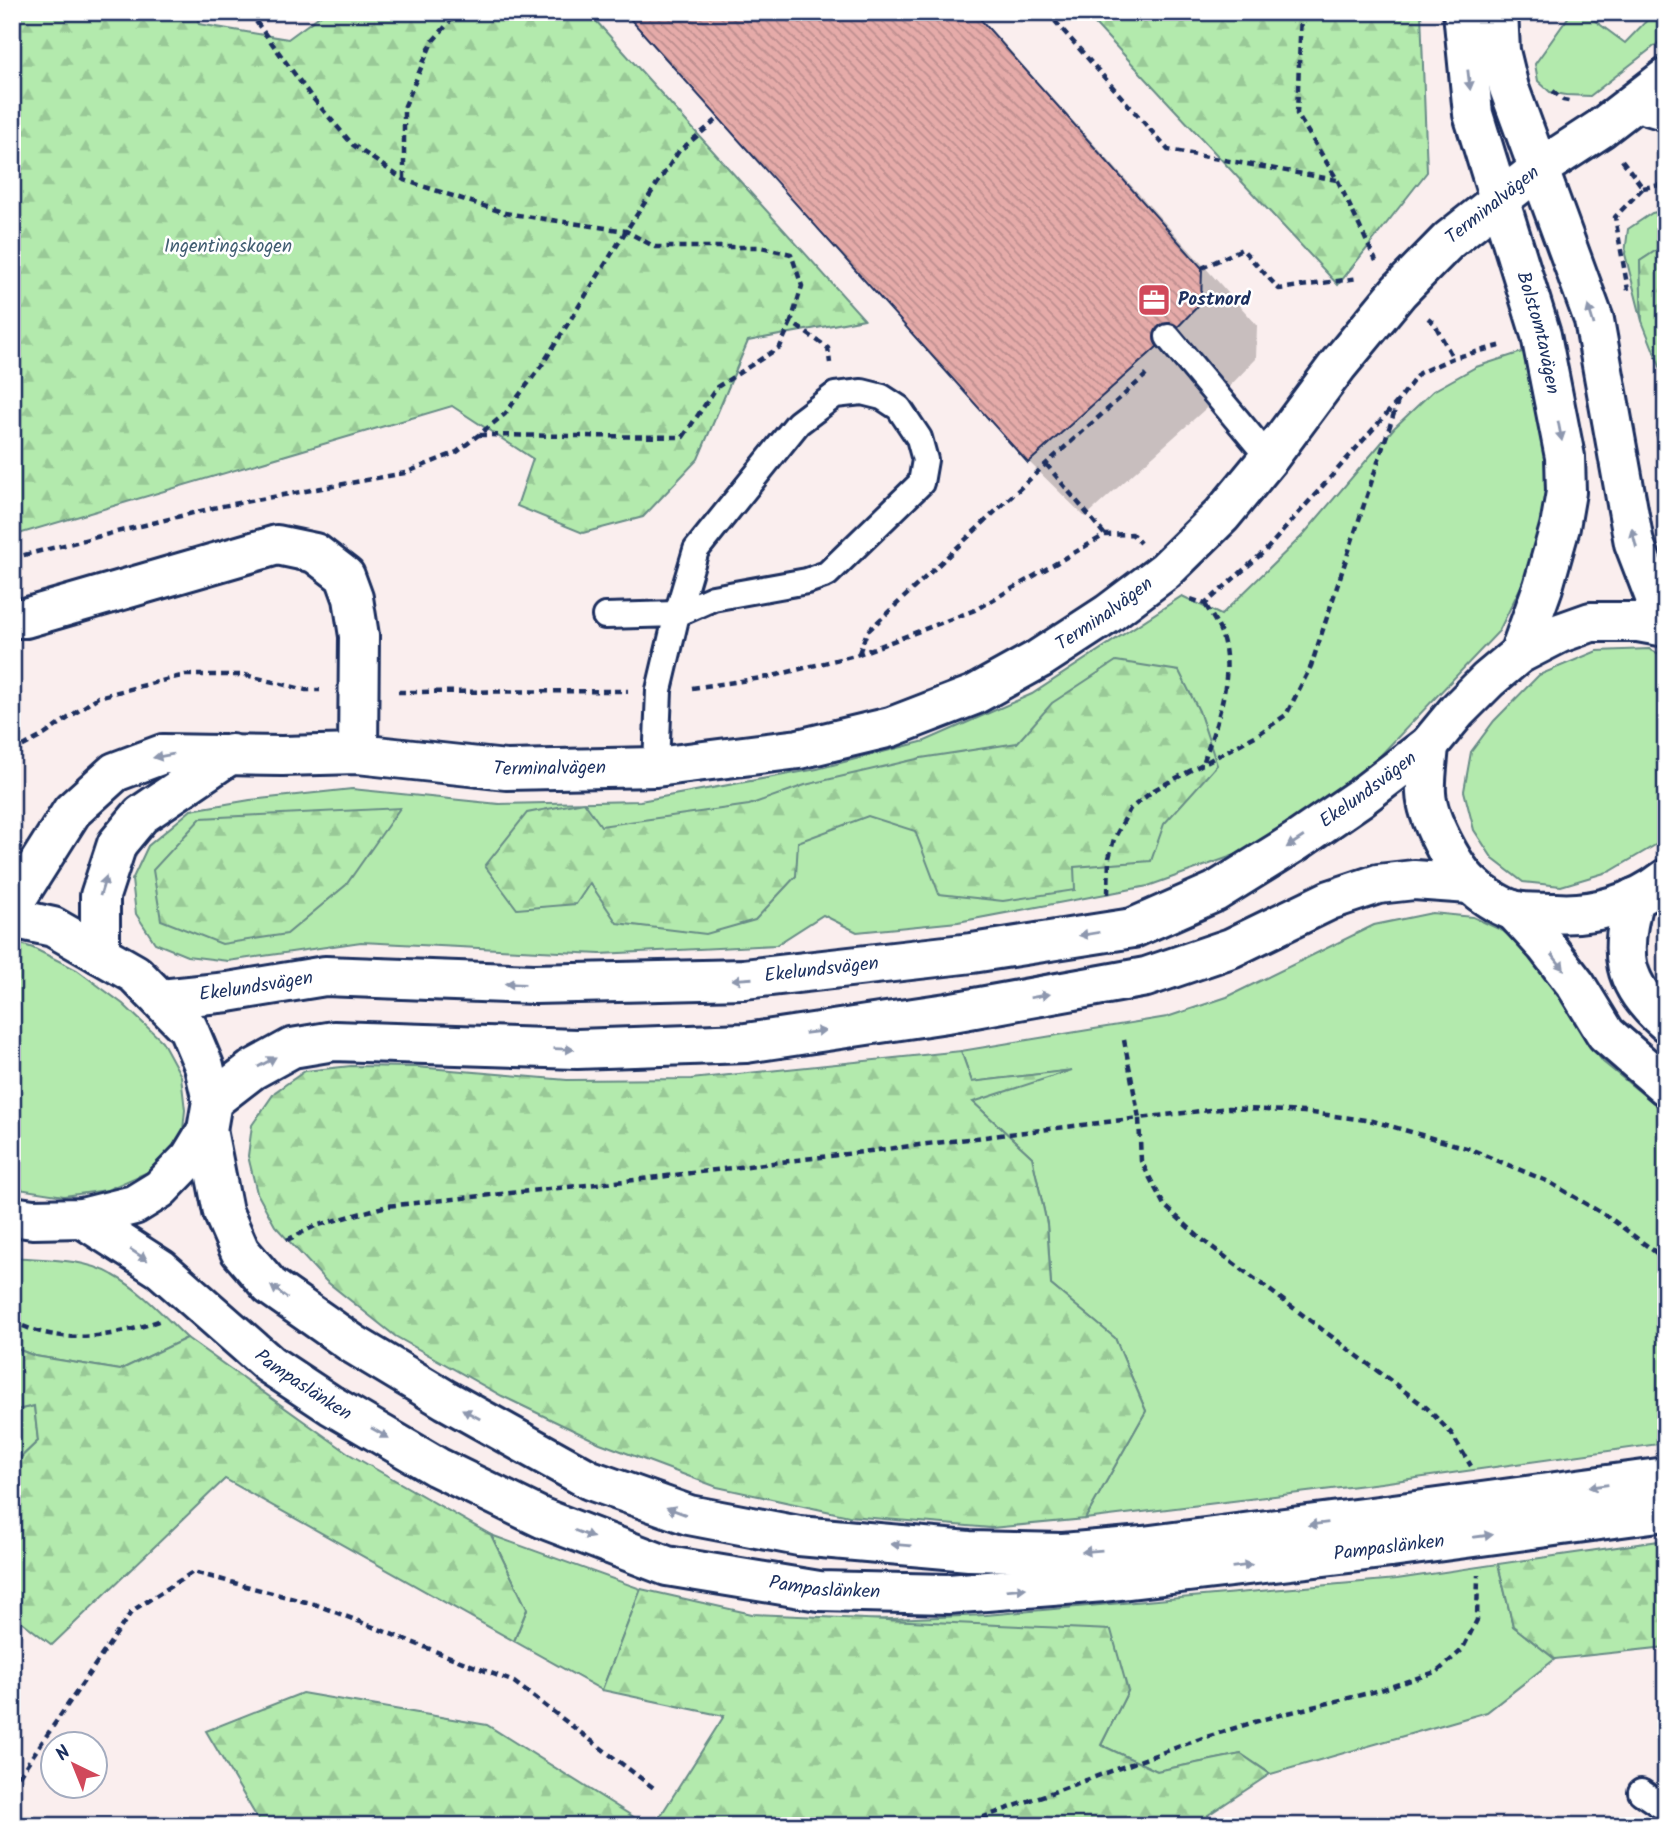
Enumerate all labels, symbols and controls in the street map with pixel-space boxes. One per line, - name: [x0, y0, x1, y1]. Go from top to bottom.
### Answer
- one-way arrow: [1464, 69, 1475, 91]
- street label: Terminalvägen: [1439, 159, 1546, 252]
- park label: Ingentingskogen: [164, 232, 292, 262]
- street label: Bolstomtavägen: [1507, 268, 1567, 397]
- office icon: Postnord: [1135, 281, 1173, 319]
- place label: Postnord: [1178, 285, 1252, 315]
- one-way arrow: [1586, 304, 1596, 325]
- one-way arrow: [1555, 420, 1566, 442]
- one-way arrow: [1628, 527, 1639, 549]
- street label: Terminalvägen: [1050, 570, 1160, 659]
- street label: Ekelundsvägen: [1313, 744, 1424, 836]
- one-way arrow: [152, 751, 174, 762]
- street label: Terminalvägen: [491, 753, 606, 785]
- one-way arrow: [1285, 836, 1304, 849]
- one-way arrow: [99, 875, 109, 896]
- one-way arrow: [1078, 929, 1100, 940]
- street label: Ekelundsvägen: [763, 949, 880, 992]
- one-way arrow: [1550, 953, 1564, 971]
- street label: Ekelundsvägen: [198, 963, 315, 1010]
- one-way arrow: [731, 974, 753, 985]
- one-way arrow: [504, 978, 526, 989]
- one-way arrow: [1029, 991, 1051, 1002]
- one-way arrow: [804, 1027, 826, 1038]
- one-way arrow: [553, 1043, 575, 1055]
- one-way arrow: [257, 1056, 277, 1067]
- one-way arrow: [130, 1248, 148, 1262]
- one-way arrow: [270, 1285, 288, 1299]
- street label: Pampaslänken: [247, 1342, 357, 1429]
- one-way arrow: [461, 1408, 481, 1420]
- one-way arrow: [370, 1427, 390, 1439]
- one-way arrow: [1587, 1481, 1609, 1492]
- one-way arrow: [666, 1505, 687, 1516]
- one-way arrow: [1307, 1518, 1329, 1529]
- street label: Pampaslänken: [1332, 1526, 1446, 1570]
- one-way arrow: [573, 1529, 594, 1540]
- one-way arrow: [1472, 1530, 1494, 1541]
- one-way arrow: [889, 1539, 911, 1550]
- one-way arrow: [1081, 1545, 1103, 1556]
- one-way arrow: [1231, 1561, 1253, 1572]
- street label: Pampaslänken: [767, 1568, 881, 1607]
- one-way arrow: [1005, 1583, 1027, 1594]
- north arrow: [38, 1730, 108, 1800]
- text: N: [49, 1739, 78, 1769]

